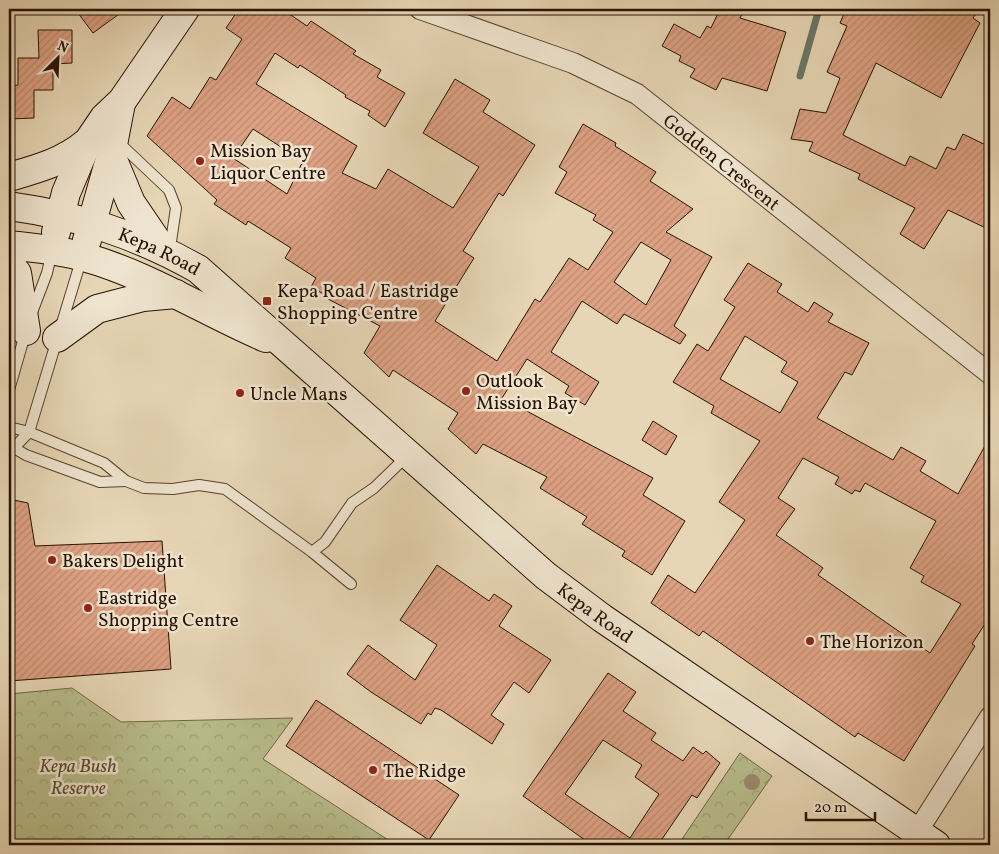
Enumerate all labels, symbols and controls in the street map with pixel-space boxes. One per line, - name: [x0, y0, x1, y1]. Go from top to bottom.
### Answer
- north arrow: [32, 32, 82, 82]
- text: N: [54, 37, 71, 58]
- street label: Godden Crescent: [657, 109, 785, 218]
- place label: Mission Bay Liquor Centre: [210, 139, 326, 187]
- marker: Mission Bay Liquor Centre: [194, 155, 206, 167]
- street label: Kepa Road: [114, 222, 205, 283]
- place label: Kepa Road / Eastridge Shopping Centre: [277, 279, 459, 327]
- marker: Kepa Road / Eastridge Shopping Centre: [261, 295, 273, 307]
- place label: Outlook Mission Bay: [476, 369, 578, 417]
- place label: Uncle Mans: [250, 382, 347, 408]
- marker: Outlook Mission Bay: [460, 385, 472, 397]
- marker: Uncle Mans: [234, 387, 246, 399]
- place label: Bakers Delight: [62, 549, 185, 575]
- marker: Bakers Delight: [46, 554, 58, 566]
- street label: Kepa Road: [551, 578, 638, 650]
- place label: Eastridge Shopping Centre: [98, 586, 239, 634]
- marker: Eastridge Shopping Centre: [82, 602, 94, 614]
- place label: The Horizon: [820, 630, 924, 656]
- marker: The Horizon: [804, 635, 816, 647]
- park label: Kepa Bush Reserve: [39, 754, 117, 802]
- place label: The Ridge: [383, 759, 466, 785]
- marker: The Ridge: [367, 764, 379, 776]
- scale bar: [806, 789, 875, 821]
- text: 20 m: [814, 798, 847, 819]

